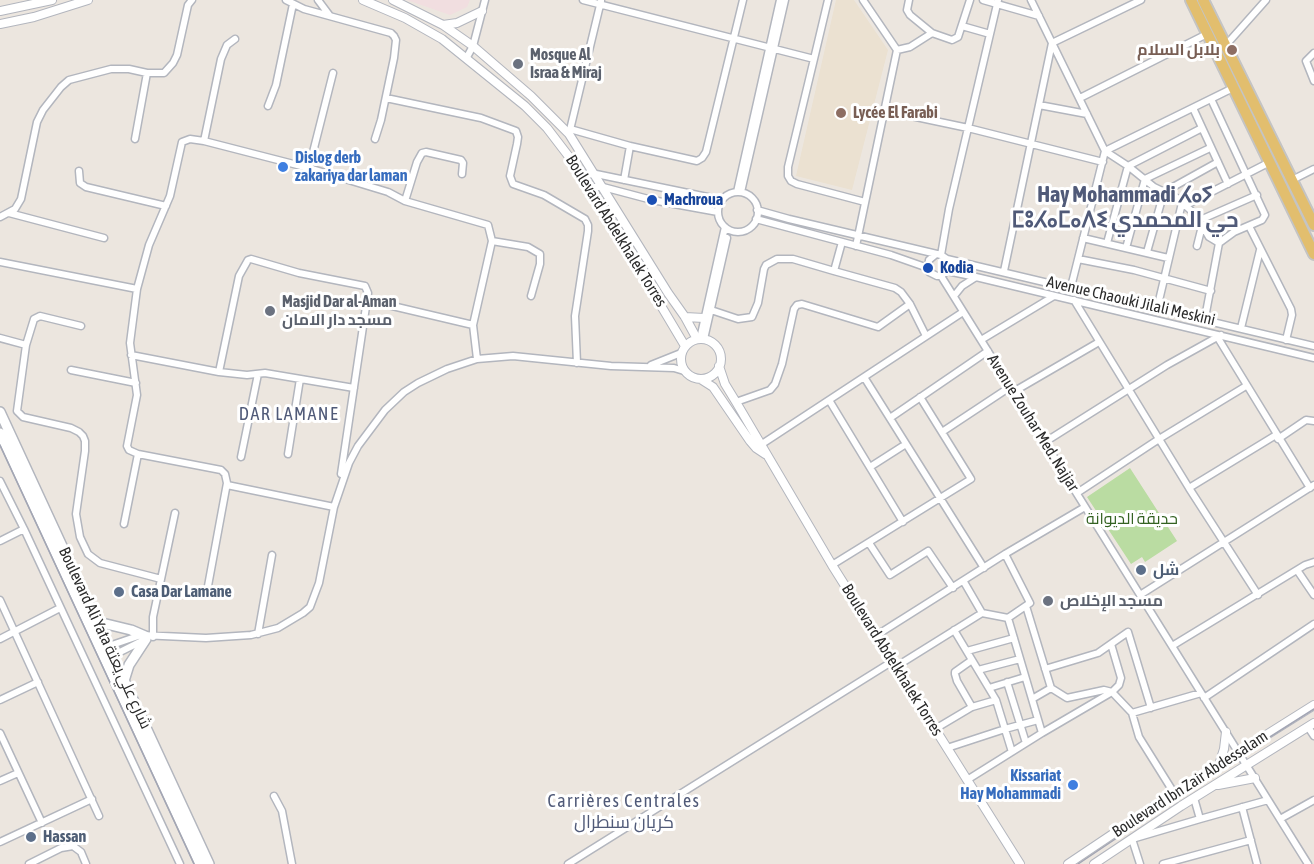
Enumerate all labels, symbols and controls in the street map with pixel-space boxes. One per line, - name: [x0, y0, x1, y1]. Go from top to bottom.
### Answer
- place label: بلابل السلام: [1137, 40, 1220, 60]
- marker: بلابل السلام: [1225, 43, 1239, 57]
- place label: Mosque Al Israa & Miraj: [530, 45, 602, 83]
- marker: Mosque Al Israa & Miraj: [511, 57, 525, 71]
- place label: Lycée El Farabi: [853, 103, 938, 123]
- marker: Lycée El Farabi: [834, 106, 848, 120]
- place label: Dislog derb zakariya dar laman: [295, 148, 407, 186]
- street label: Boulevard Abdelkhalek Torres: [561, 151, 671, 311]
- marker: Dislog derb zakariya dar laman: [276, 160, 290, 174]
- district label: Hay Mohammadi ⵃⴰⵢ ⵎⵓⵃⴰⵎⴰⴷⵉ حي المحمدي: [1011, 182, 1239, 234]
- place label: Machroua: [664, 190, 723, 210]
- marker: Machroua: [645, 193, 659, 207]
- place label: Kodia: [940, 258, 974, 278]
- marker: Kodia: [921, 261, 935, 275]
- street label: Avenue Chaouki Jilali Meskini: [1045, 272, 1217, 330]
- place label: Masjid Dar al-Aman مسجد دار الامان: [282, 292, 396, 330]
- marker: Masjid Dar al-Aman مسجد دار الامان: [263, 304, 277, 318]
- street label: Avenue Zouhar Med. Najjar: [983, 351, 1083, 495]
- district label: DAR LAMANE: [239, 403, 339, 425]
- park label: حديقة الديوانة: [1086, 509, 1178, 529]
- street label: Boulevard Ali Yata شارع علي يعتة: [54, 544, 156, 732]
- place label: شل: [1153, 560, 1179, 580]
- marker: شل: [1134, 563, 1148, 577]
- street label: Boulevard Abdelkhalek Torres: [837, 580, 947, 740]
- place label: Casa Dar Lamane: [131, 582, 232, 602]
- marker: Casa Dar Lamane: [112, 585, 126, 599]
- place label: مسجد الإخلاص: [1060, 591, 1163, 611]
- marker: مسجد الإخلاص: [1041, 594, 1055, 608]
- street label: Boulevard Ibn Zair Abdessalam: [1109, 727, 1271, 841]
- place label: Kissariat Hay Mohammadi: [960, 766, 1061, 804]
- marker: Kissariat Hay Mohammadi: [1066, 778, 1080, 792]
- district label: Carrières Centrales كريان سنطرال: [548, 790, 700, 832]
- place label: Hassan: [43, 827, 86, 847]
- marker: Hassan: [24, 830, 38, 844]

